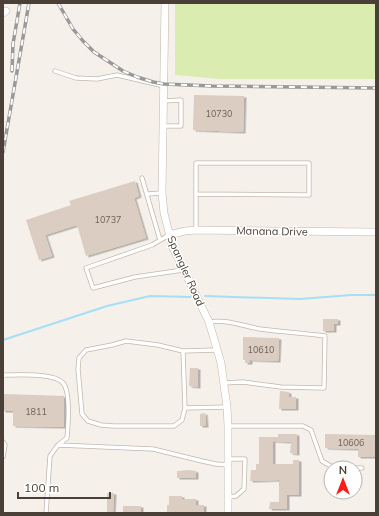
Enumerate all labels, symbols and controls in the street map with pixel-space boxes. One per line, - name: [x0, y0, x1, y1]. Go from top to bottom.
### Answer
- house number: 10730: [205, 108, 233, 119]
- house number: 10737: [94, 214, 122, 225]
- street label: Manana Drive: [236, 223, 308, 239]
- street label: Spangler Road: [164, 234, 208, 308]
- house number: 10610: [247, 344, 275, 355]
- house number: 1811: [25, 406, 47, 417]
- house number: 10606: [337, 437, 365, 448]
- north arrow: [323, 460, 363, 500]
- text: N: [339, 463, 347, 477]
- scale bar: [18, 474, 110, 500]
- text: 100 m: [24, 480, 59, 495]

